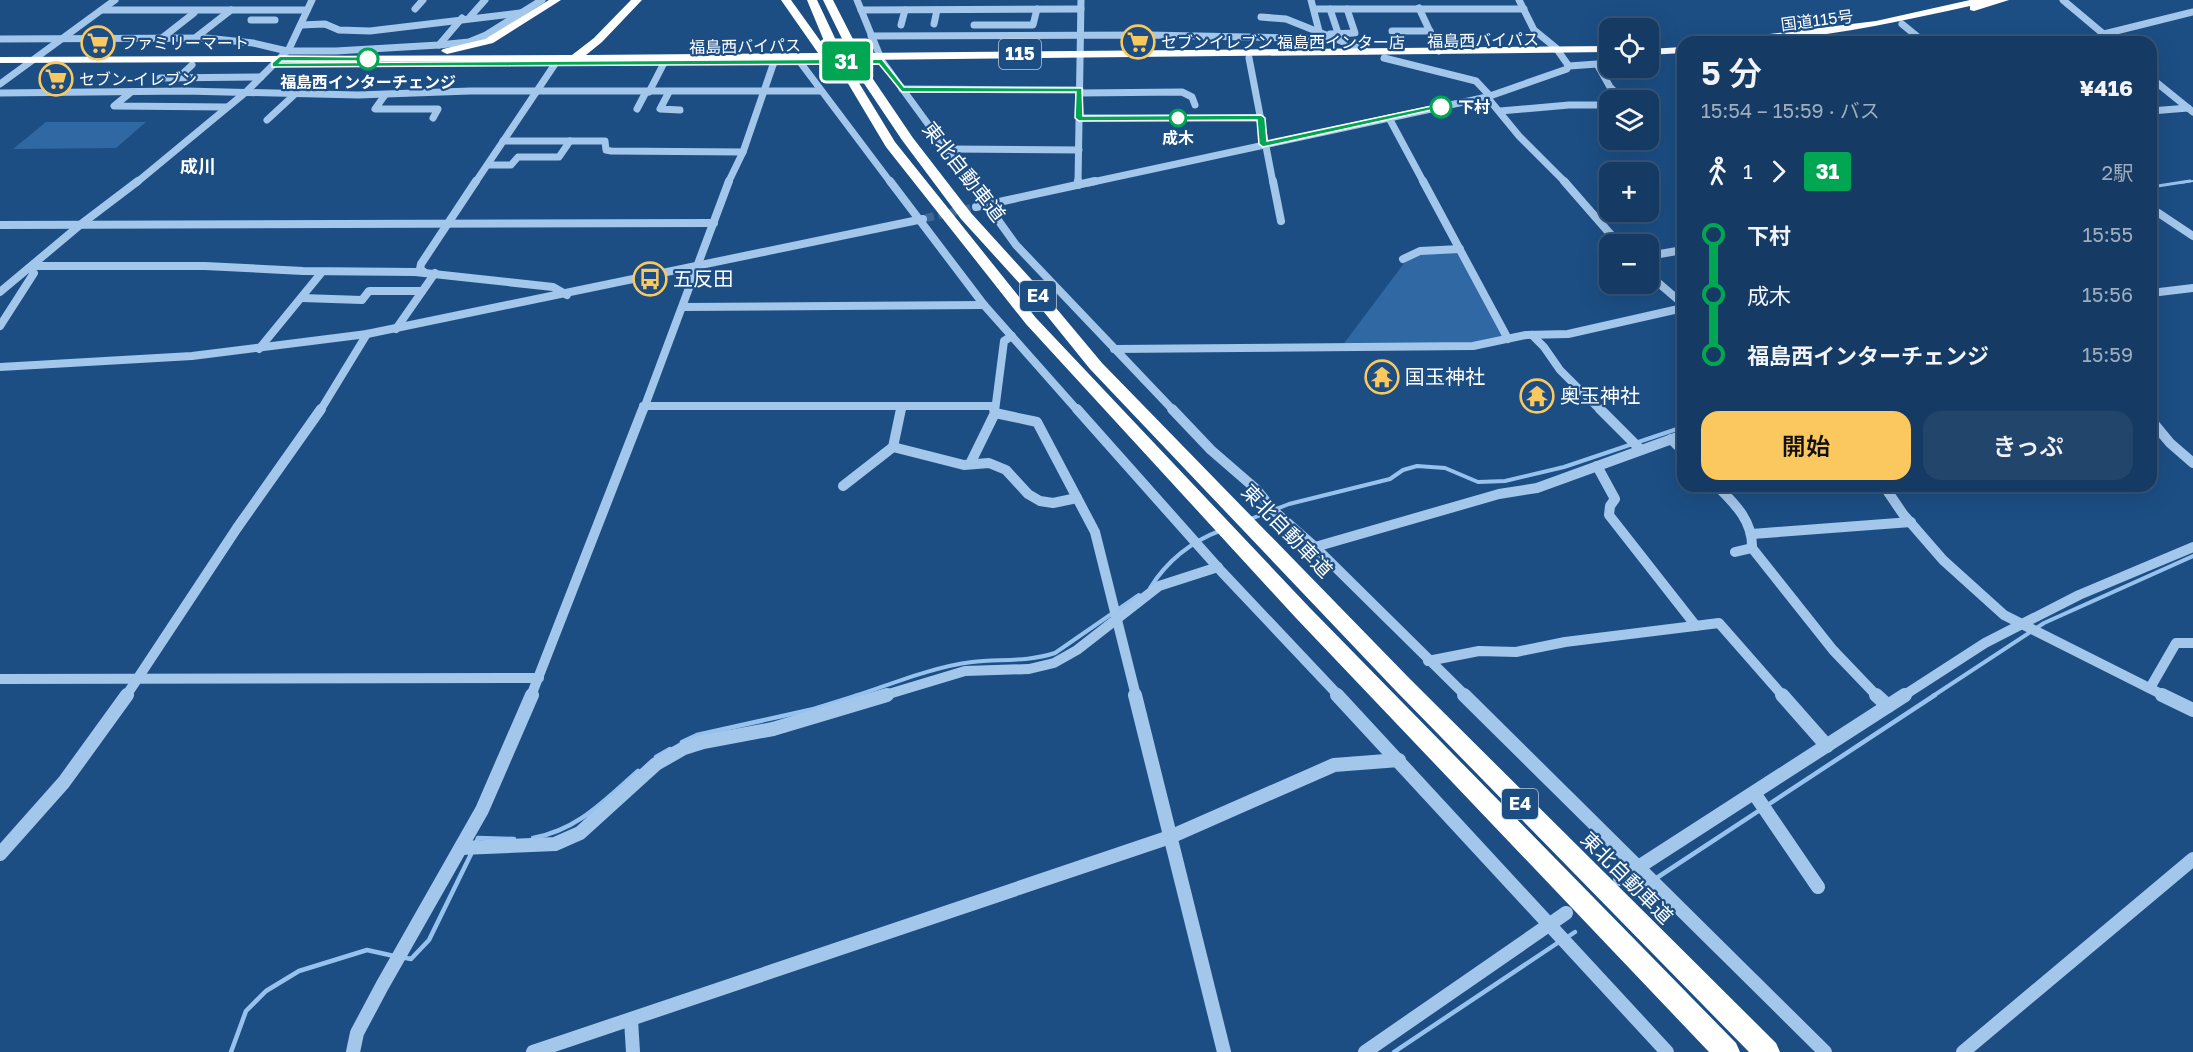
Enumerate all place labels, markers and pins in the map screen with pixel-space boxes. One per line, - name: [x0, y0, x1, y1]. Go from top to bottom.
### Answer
- supermarket icon: セブンイレブン 福島西インター店: [1120, 24, 1156, 60]
- supermarket icon: ファミリーマート: [80, 25, 116, 61]
- place label: セブンイレブン 福島西インター店: [1161, 32, 1405, 52]
- place label: ファミリーマート: [121, 33, 249, 53]
- marker: 福島西インターチェンジ: [357, 48, 379, 70]
- supermarket icon: セブン-イレブン: [38, 61, 74, 97]
- place label: セブン-イレブン: [79, 69, 197, 89]
- place label: 福島西インターチェンジ: [280, 72, 456, 92]
- marker: 下村: [1430, 96, 1452, 118]
- place label: 下村: [1458, 97, 1490, 117]
- marker: 成木: [1169, 109, 1187, 127]
- place label: 成木: [1162, 128, 1194, 148]
- bus stop icon: 五反田: [632, 261, 668, 297]
- place label: 五反田: [673, 266, 733, 290]
- temple icon: 国玉神社: [1364, 359, 1400, 395]
- place label: 国玉神社: [1405, 364, 1485, 388]
- temple icon: 奥玉神社: [1519, 378, 1555, 414]
- place label: 奥玉神社: [1560, 383, 1640, 407]

